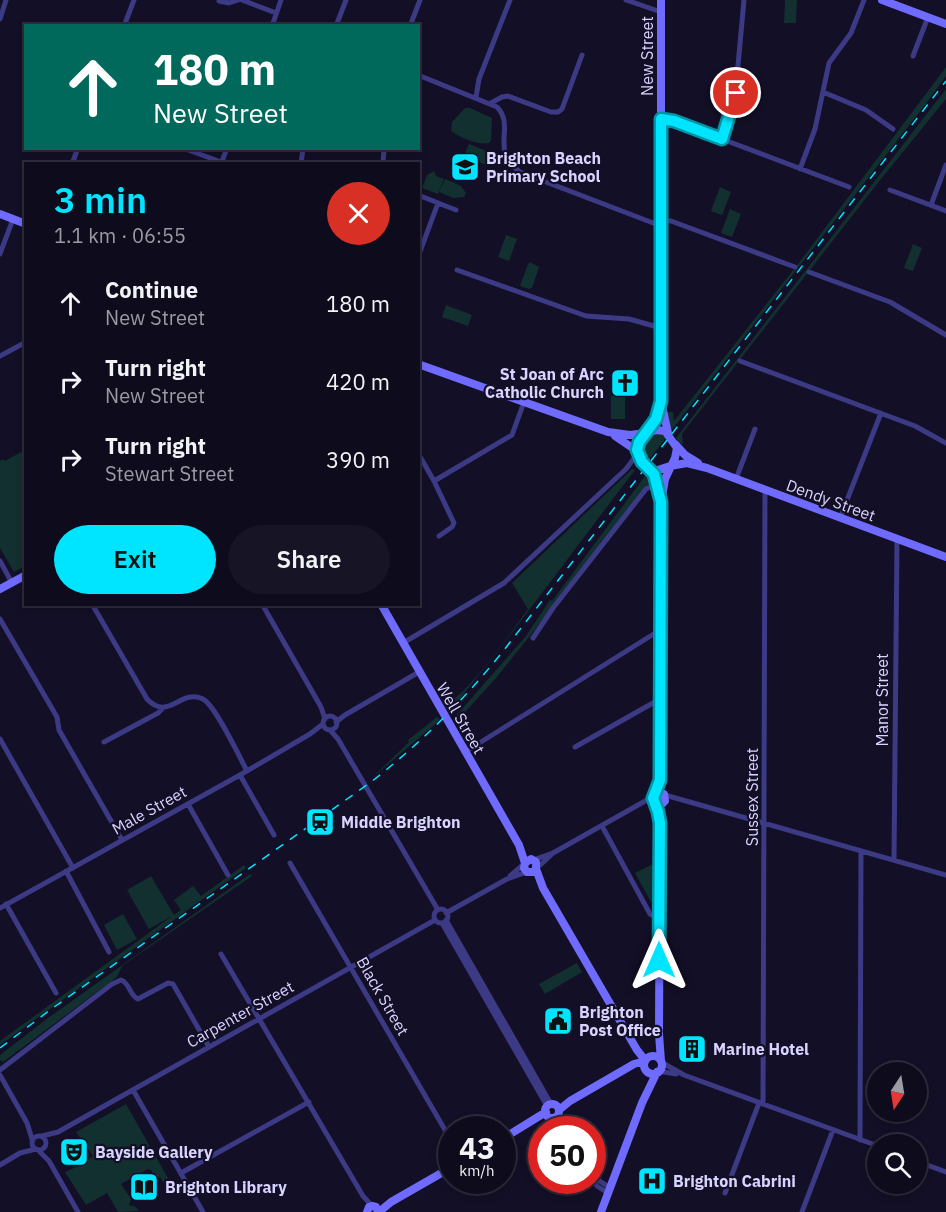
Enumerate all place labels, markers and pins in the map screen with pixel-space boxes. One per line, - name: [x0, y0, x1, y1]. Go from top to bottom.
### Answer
- pin: [710, 67, 761, 118]
- place label: Brighton Beach Primary School: [486, 148, 601, 186]
- school or university icon: Brighton Beach Primary School: [449, 151, 481, 183]
- place label: St Joan of Arc Catholic Church: [485, 364, 604, 402]
- church icon: St Joan of Arc Catholic Church: [609, 367, 641, 399]
- station icon: Middle Brighton: [304, 806, 336, 838]
- place label: Middle Brighton: [341, 812, 460, 832]
- place label: Brighton Post Office: [579, 1002, 661, 1040]
- public building icon: Brighton Post Office: [542, 1005, 574, 1037]
- building icon: Marine Hotel: [676, 1033, 708, 1065]
- place label: Marine Hotel: [713, 1039, 809, 1059]
- theatre icon: Bayside Gallery: [58, 1136, 90, 1168]
- place label: Bayside Gallery: [95, 1142, 213, 1162]
- hospital icon: Brighton Cabrini: [636, 1165, 668, 1197]
- library icon: Brighton Library: [128, 1171, 160, 1203]
- place label: Brighton Cabrini: [673, 1171, 796, 1191]
- place label: Brighton Library: [165, 1177, 287, 1197]

